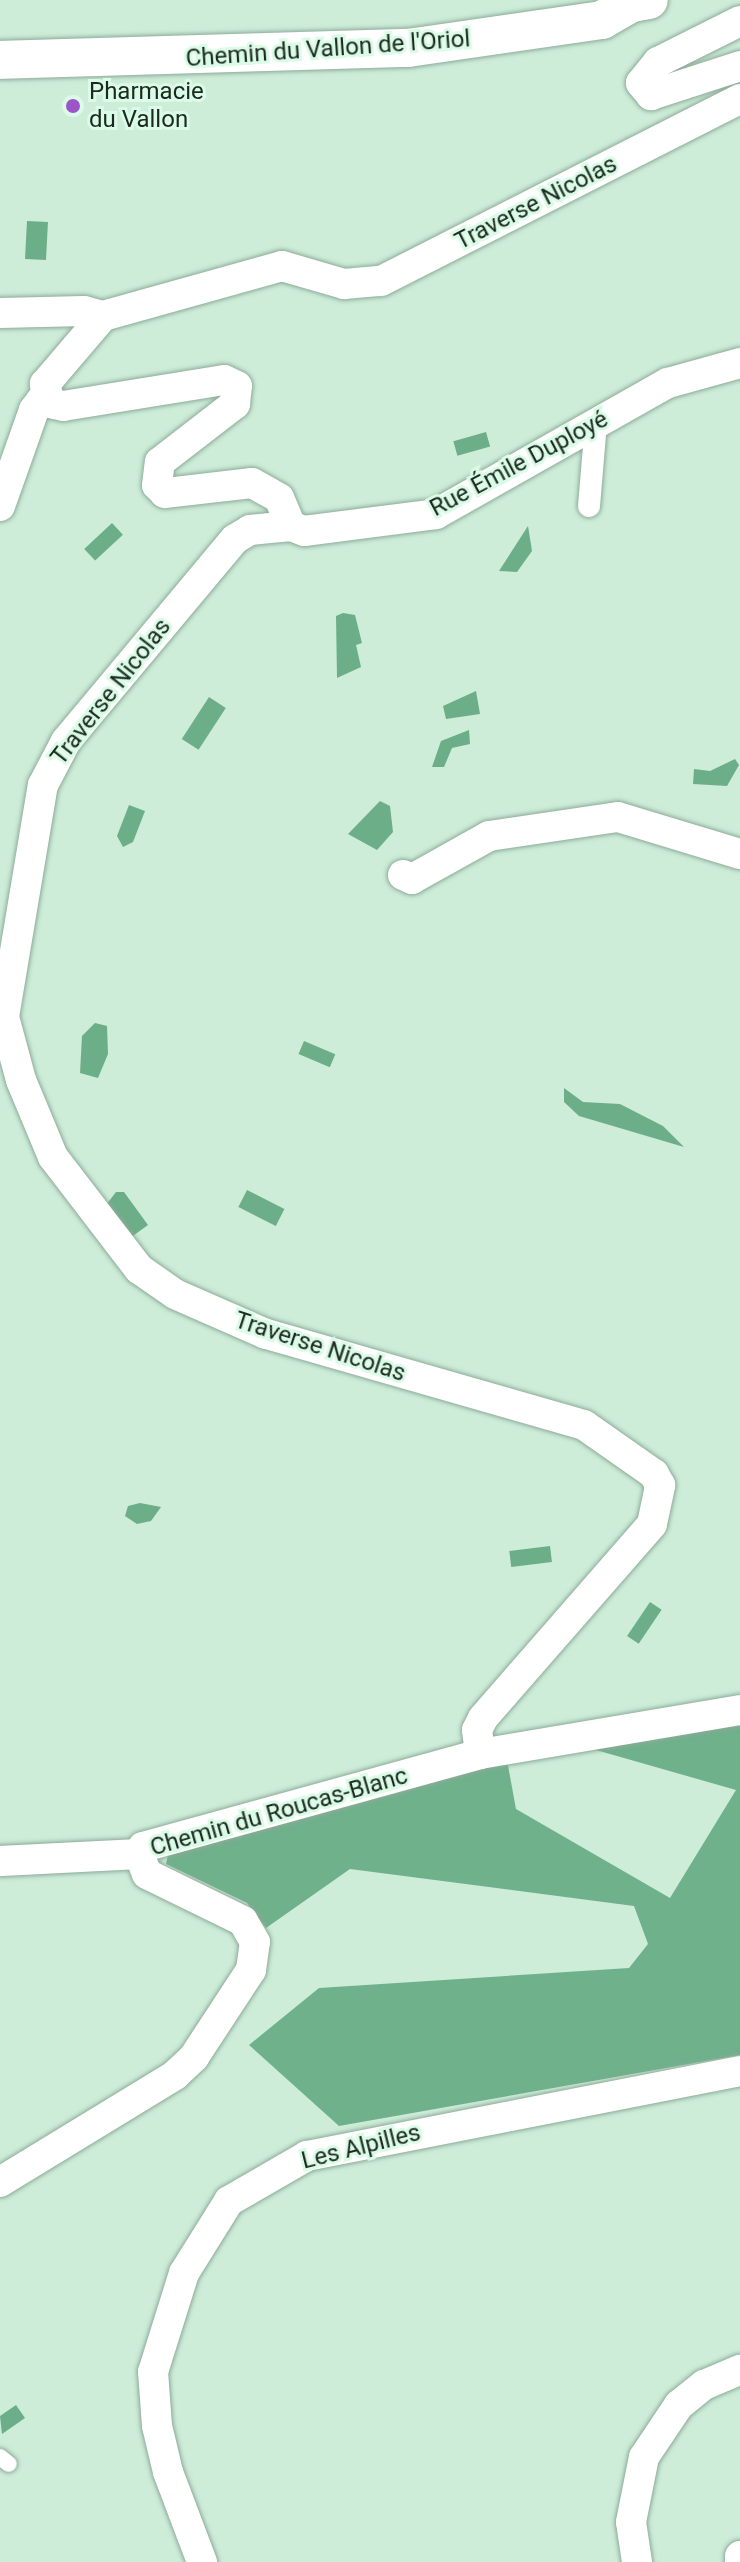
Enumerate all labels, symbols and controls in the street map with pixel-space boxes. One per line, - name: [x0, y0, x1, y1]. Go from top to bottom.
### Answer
- street label: Chemin du Vallon de l'Oriol: [185, 25, 471, 73]
- place label: Pharmacie du Vallon: [89, 78, 204, 134]
- marker: Pharmacie du Vallon: [64, 97, 82, 115]
- street label: Traverse Nicolas: [450, 150, 622, 256]
- street label: Rue Émile Duployé: [425, 405, 613, 523]
- street label: Traverse Nicolas: [45, 613, 177, 771]
- street label: Traverse Nicolas: [231, 1306, 409, 1388]
- street label: Chemin du Roucas-Blanc: [147, 1761, 411, 1863]
- street label: Les Alpilles: [299, 2118, 423, 2176]

